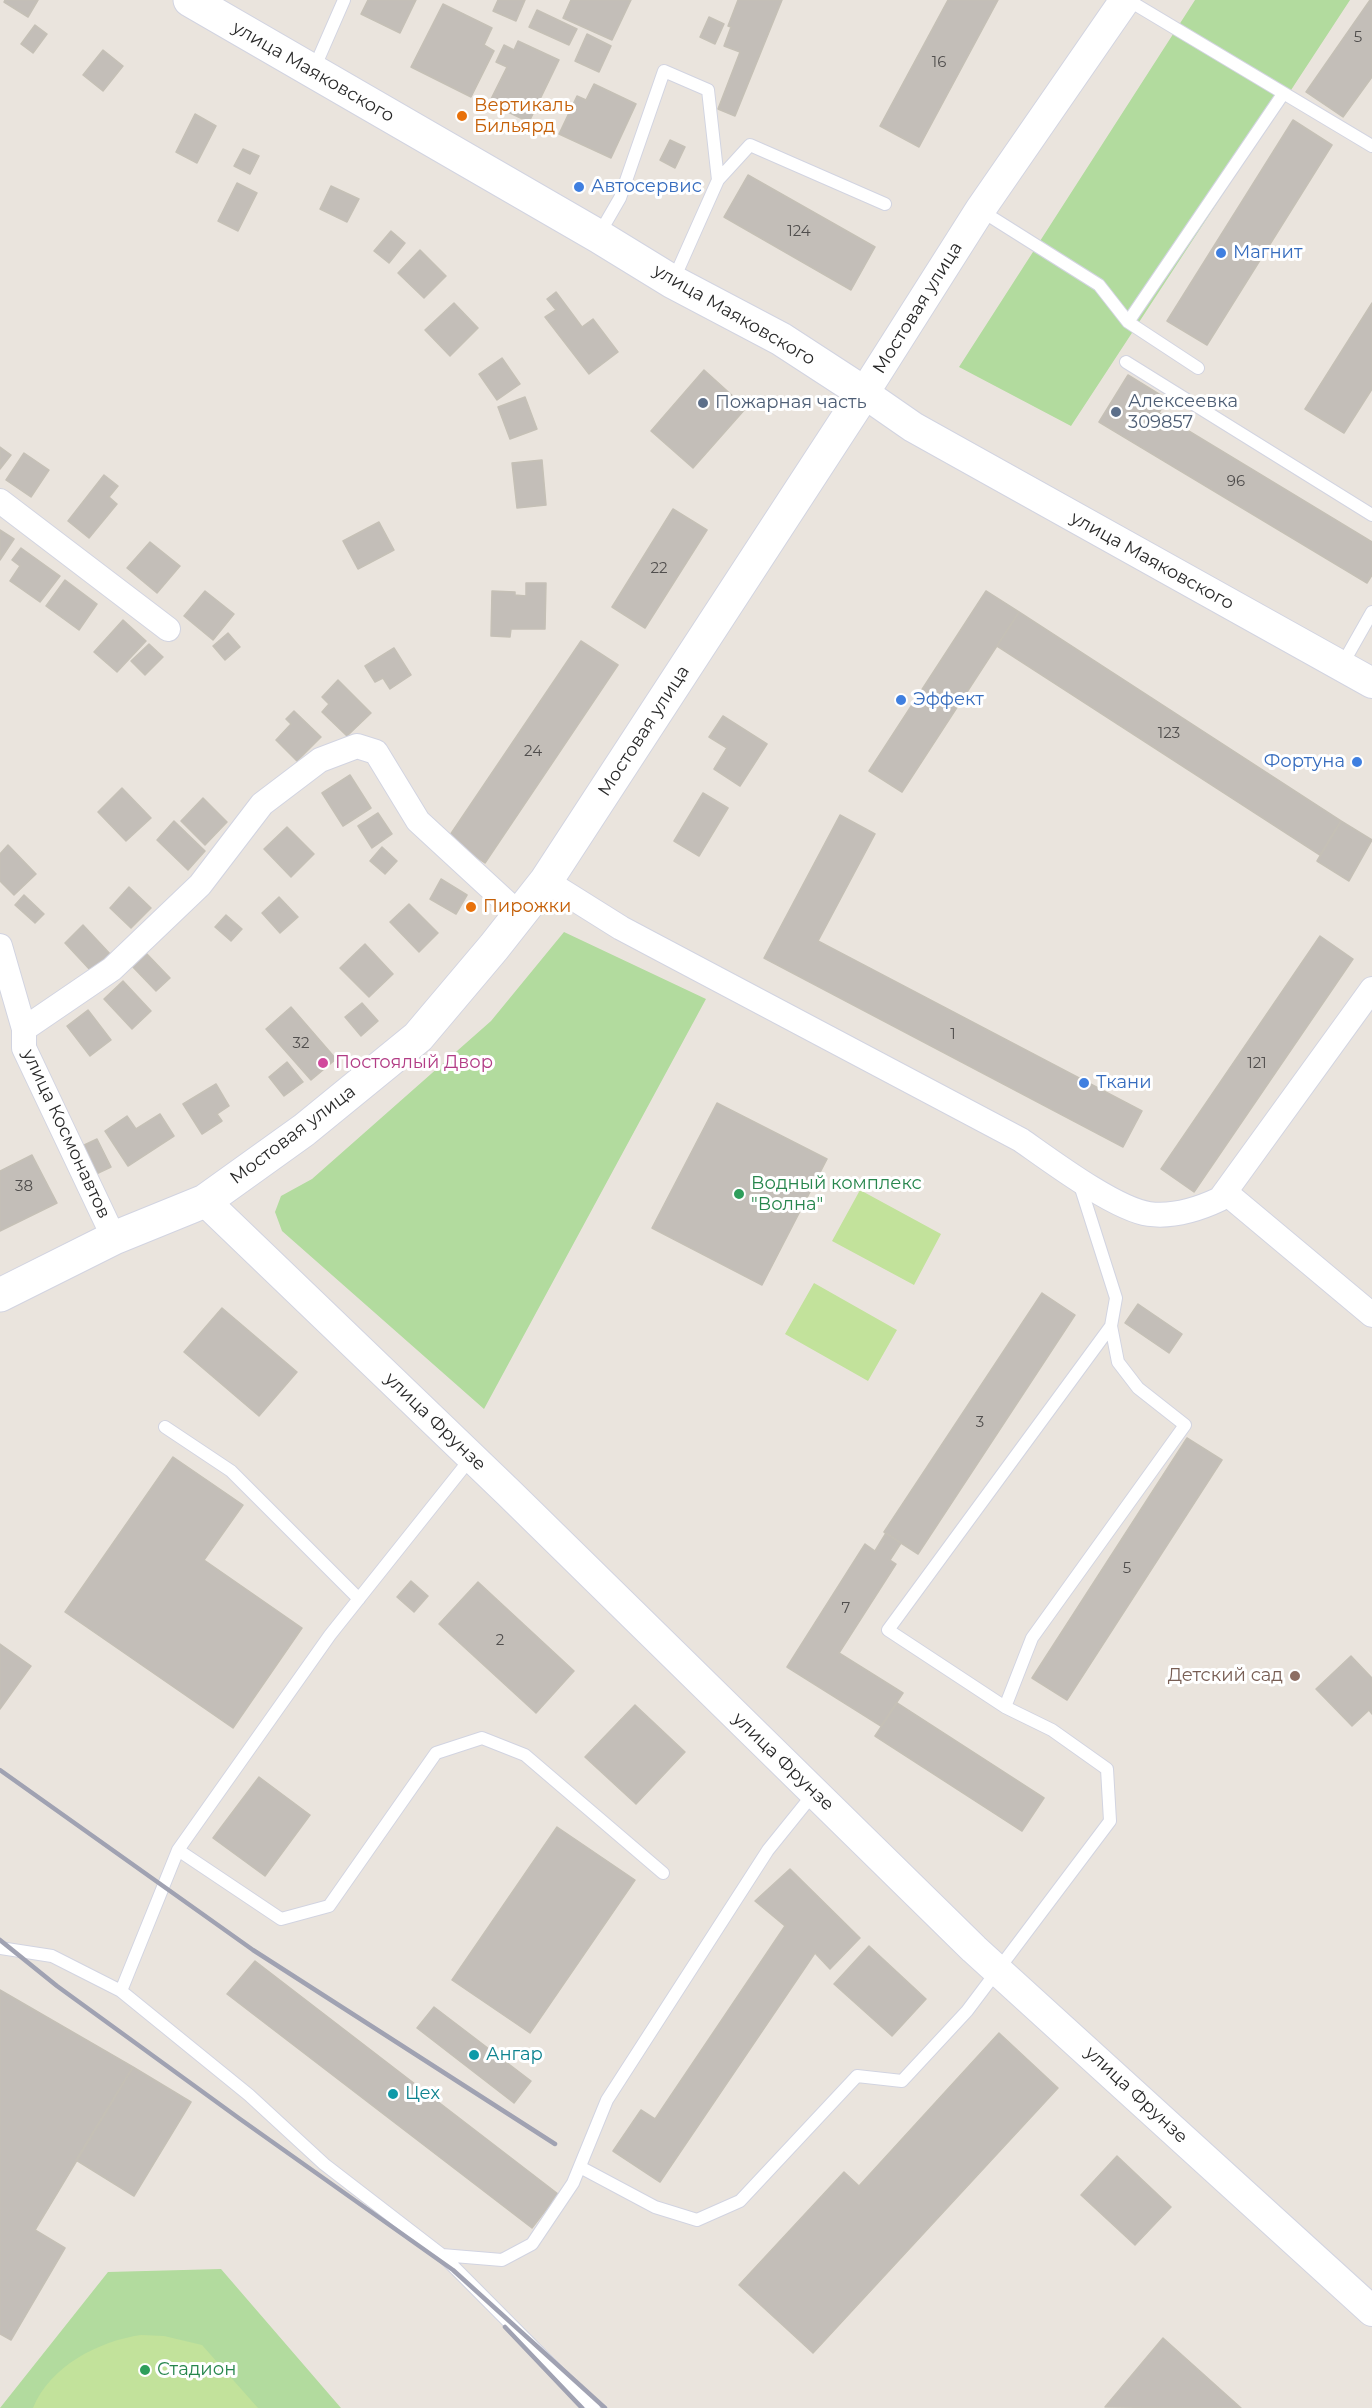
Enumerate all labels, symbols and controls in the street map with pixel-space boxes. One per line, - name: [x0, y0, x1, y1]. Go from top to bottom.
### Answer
- street label: улица Маяковского: [228, 17, 398, 127]
- house number: 5: [1354, 29, 1362, 47]
- house number: 16: [932, 54, 946, 72]
- place label: Вертикаль Бильярд: [474, 95, 574, 138]
- marker: Вертикаль Бильярд: [455, 109, 469, 123]
- place label: Автосервис: [591, 176, 702, 198]
- marker: Автосервис: [572, 180, 586, 194]
- house number: 124: [787, 223, 811, 241]
- street label: Мостовая улица: [869, 238, 967, 378]
- place label: Магнит: [1233, 242, 1302, 264]
- marker: Магнит: [1214, 246, 1228, 260]
- street label: улица Маяковского: [649, 260, 819, 370]
- place label: Алексеевка 309857: [1128, 391, 1238, 434]
- place label: Пожарная часть: [715, 392, 867, 414]
- marker: Пожарная часть: [696, 396, 710, 410]
- marker: Алексеевка 309857: [1109, 405, 1123, 419]
- house number: 96: [1227, 473, 1245, 491]
- street label: улица Маяковского: [1067, 507, 1237, 615]
- house number: 22: [650, 560, 668, 578]
- street label: Мостовая улица: [594, 662, 694, 800]
- place label: Эффект: [913, 689, 984, 711]
- marker: Эффект: [894, 693, 908, 707]
- house number: 123: [1158, 725, 1180, 743]
- house number: 24: [524, 743, 542, 761]
- place label: Фортуна: [1264, 751, 1345, 773]
- marker: Фортуна: [1350, 755, 1364, 769]
- place label: Пирожки: [483, 896, 571, 918]
- marker: Пирожки: [464, 900, 478, 914]
- house number: 1: [950, 1026, 956, 1044]
- house number: 32: [293, 1035, 309, 1053]
- street label: улица Космонавтов: [17, 1046, 115, 1222]
- place label: Постоялый Двор: [335, 1052, 493, 1074]
- house number: 121: [1247, 1055, 1267, 1073]
- marker: Постоялый Двор: [316, 1056, 330, 1070]
- place label: Ткани: [1096, 1072, 1152, 1094]
- marker: Ткани: [1077, 1076, 1091, 1090]
- street label: Мостовая улица: [226, 1081, 360, 1189]
- place label: Водный комплекс "Волна": [751, 1173, 922, 1216]
- house number: 38: [15, 1178, 33, 1196]
- marker: Водный комплекс "Волна": [732, 1187, 746, 1201]
- street label: улица Фрунзе: [380, 1368, 490, 1476]
- house number: 3: [976, 1414, 984, 1432]
- house number: 5: [1123, 1560, 1131, 1578]
- house number: 7: [842, 1600, 850, 1618]
- house number: 2: [496, 1632, 504, 1650]
- place label: Детский сад: [1168, 1665, 1283, 1687]
- marker: Детский сад: [1288, 1669, 1302, 1683]
- street label: улица Фрунзе: [728, 1708, 838, 1816]
- street label: улица Фрунзе: [1080, 2042, 1192, 2148]
- place label: Ангар: [486, 2044, 543, 2066]
- marker: Ангар: [467, 2048, 481, 2062]
- place label: Цех: [405, 2083, 440, 2105]
- marker: Цех: [386, 2087, 400, 2101]
- place label: Стадион: [157, 2359, 236, 2381]
- marker: Стадион: [138, 2363, 152, 2377]

